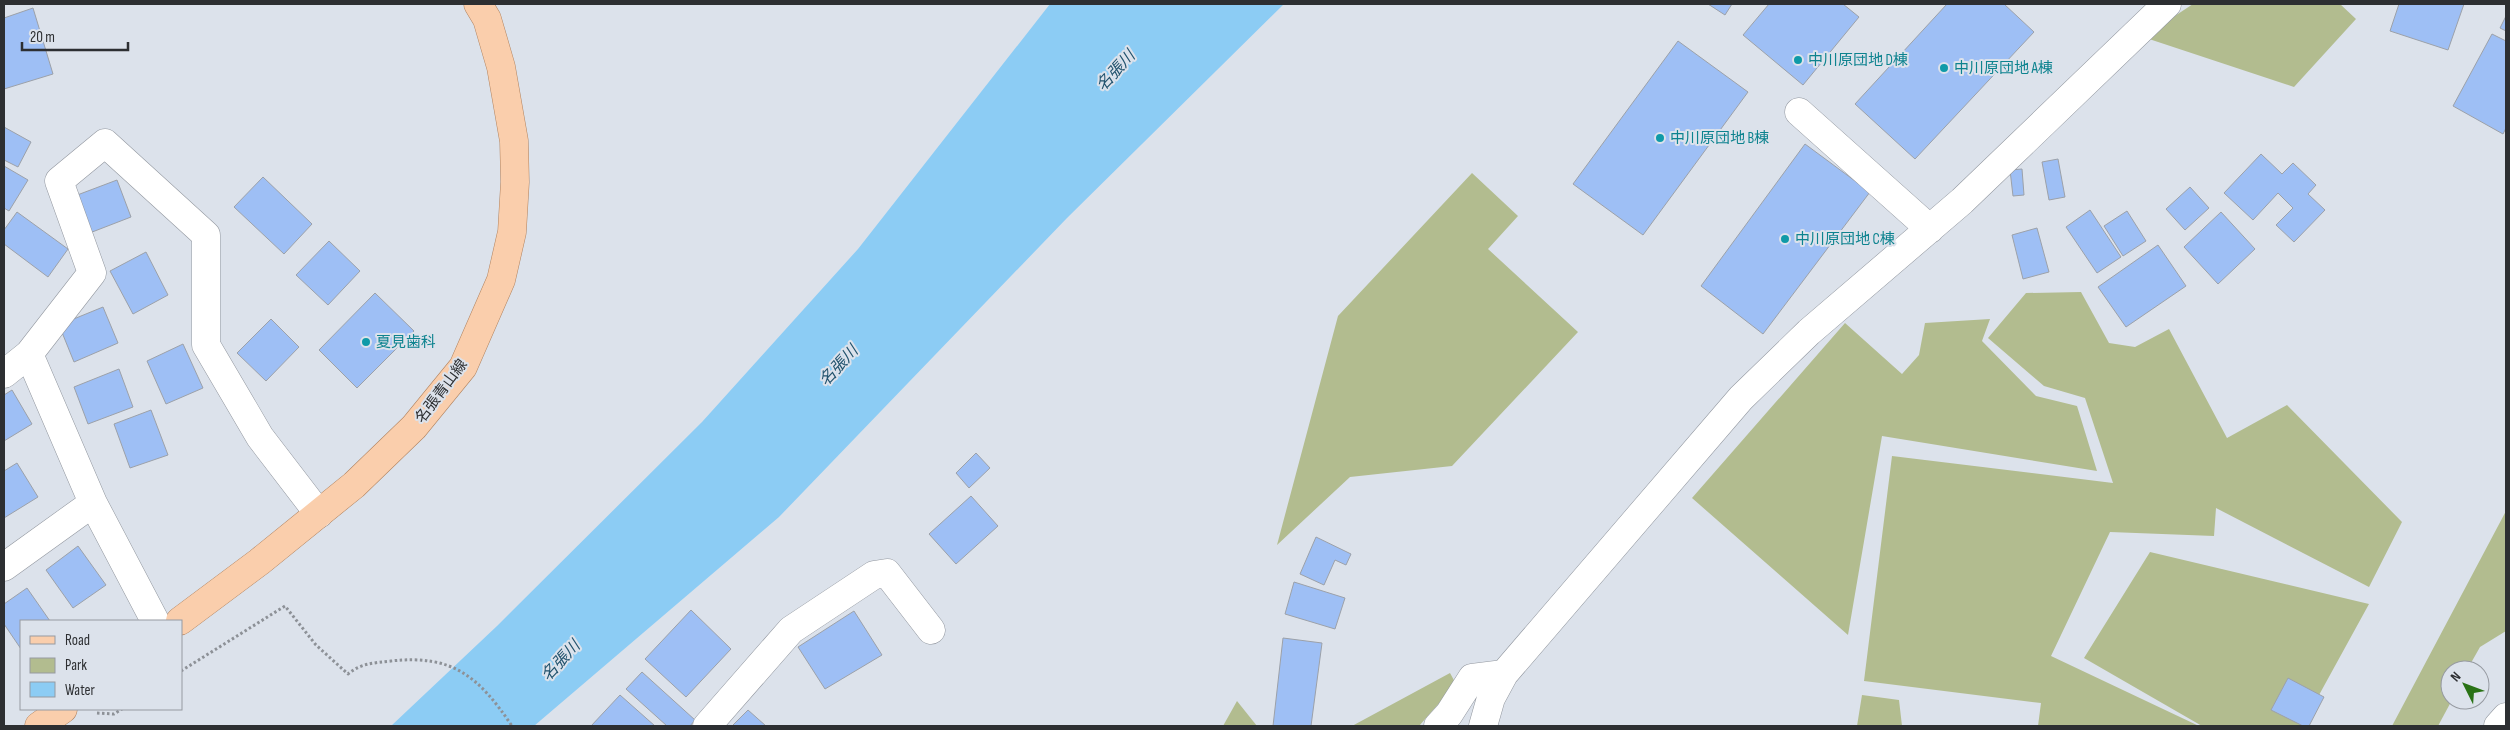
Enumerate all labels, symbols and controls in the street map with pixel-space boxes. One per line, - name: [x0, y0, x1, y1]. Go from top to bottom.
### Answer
- scale bar: [22, 20, 129, 52]
- text: 20 m: [30, 28, 55, 47]
- water label: 名張川: [1093, 46, 1141, 95]
- place label: 中川原団地 D棟: [1808, 51, 1908, 70]
- marker: 中川原団地 D棟: [1792, 54, 1804, 66]
- place label: 中川原団地 A棟: [1954, 59, 2053, 78]
- marker: 中川原団地 A棟: [1938, 62, 1950, 74]
- place label: 中川原団地 B棟: [1670, 129, 1769, 148]
- marker: 中川原団地 B棟: [1654, 132, 1666, 144]
- place label: 中川原団地 C棟: [1795, 230, 1895, 249]
- marker: 中川原団地 C棟: [1779, 233, 1791, 245]
- place label: 夏見歯科: [376, 333, 436, 352]
- marker: 夏見歯科: [360, 336, 372, 348]
- water label: 名張川: [816, 341, 864, 390]
- street label: 名張青山線: [411, 356, 472, 427]
- legend: [20, 620, 182, 710]
- text: Road: [65, 631, 90, 650]
- water label: 名張川: [538, 636, 586, 685]
- text: Park: [65, 656, 87, 675]
- north arrow: [2440, 660, 2490, 710]
- text: N: [2447, 668, 2465, 685]
- text: Water: [65, 681, 96, 700]

